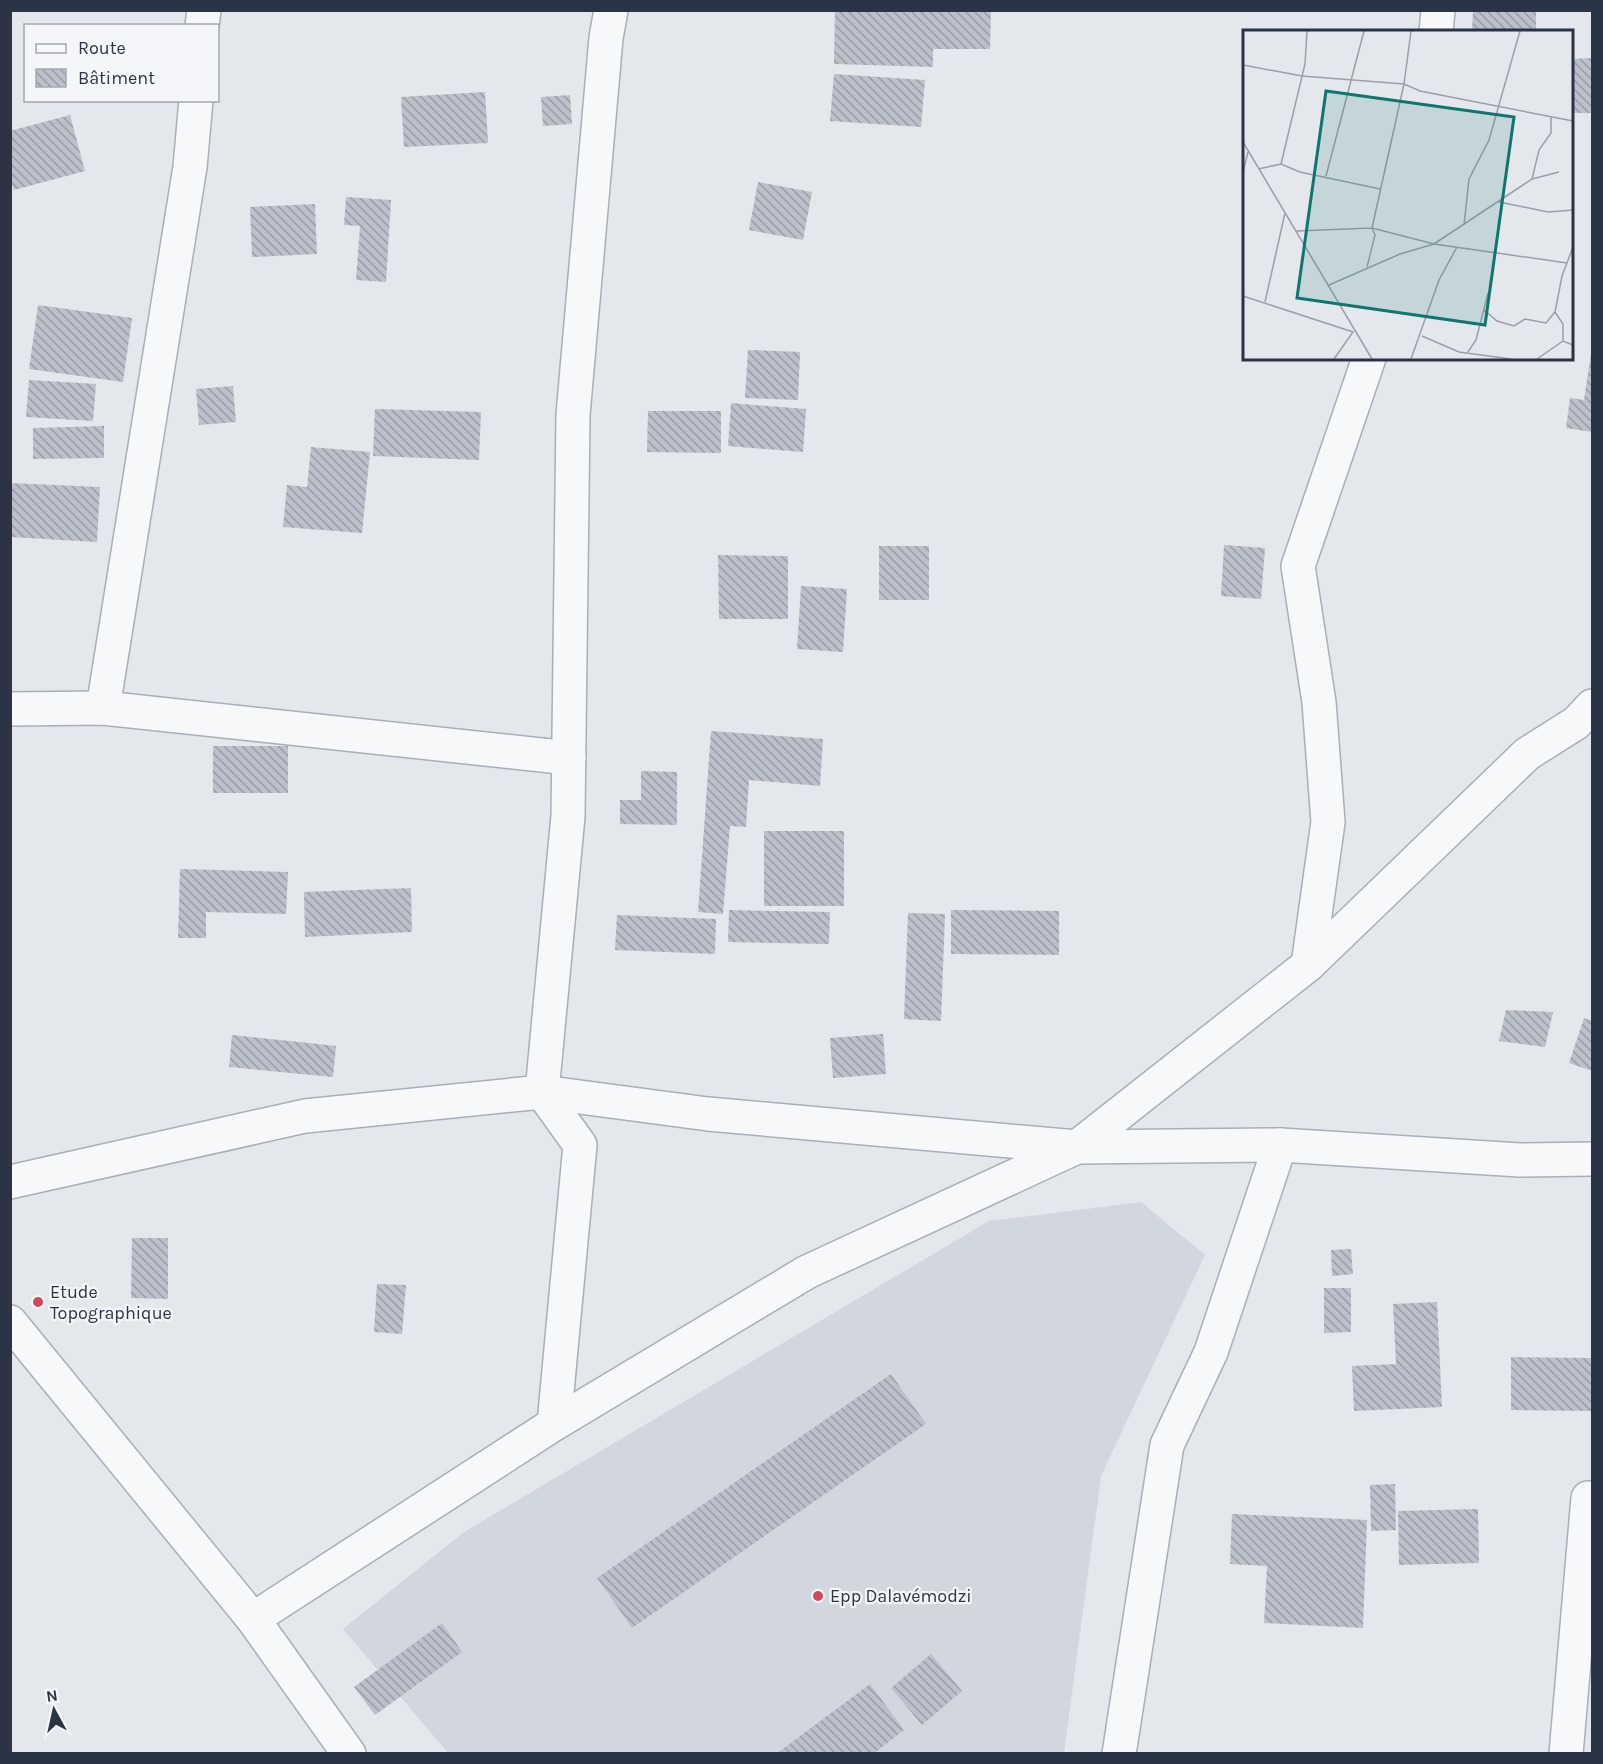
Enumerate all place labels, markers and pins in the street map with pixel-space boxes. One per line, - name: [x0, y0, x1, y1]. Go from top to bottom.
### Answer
- place label: Etude Topographique: [50, 1281, 172, 1324]
- marker: Etude Topographique: [31, 1295, 45, 1309]
- place label: Epp Dalavémodzi: [830, 1585, 972, 1607]
- marker: Epp Dalavémodzi: [811, 1589, 825, 1603]

